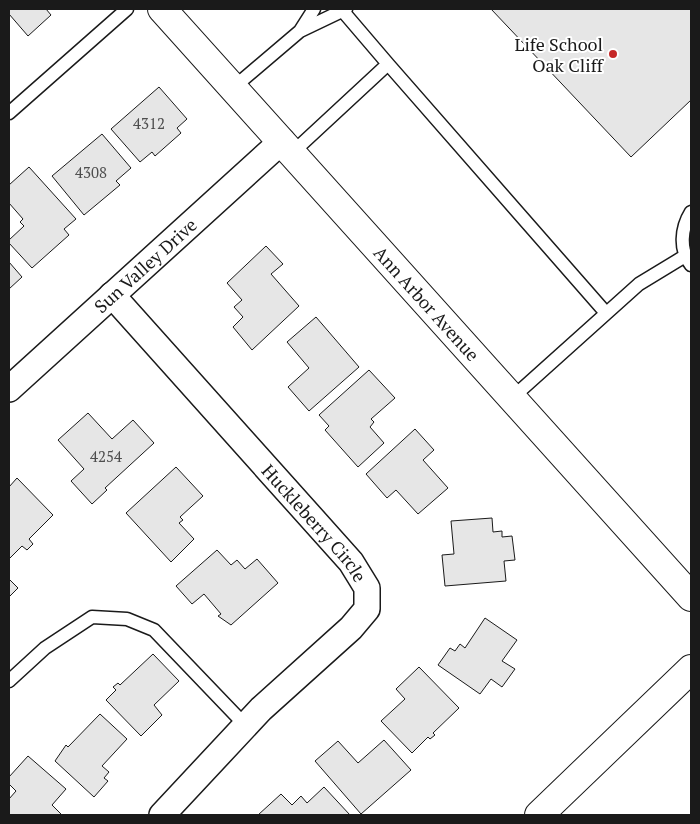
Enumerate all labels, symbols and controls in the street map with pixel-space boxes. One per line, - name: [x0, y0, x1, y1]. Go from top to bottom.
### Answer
- place label: Life School Oak Cliff: [515, 32, 605, 77]
- marker: Life School Oak Cliff: [607, 48, 619, 60]
- house number: 4312: [133, 113, 165, 133]
- house number: 4308: [75, 162, 107, 182]
- street label: Sun Valley Drive: [89, 213, 202, 318]
- street label: Ann Arbor Avenue: [369, 241, 485, 366]
- house number: 4254: [90, 446, 122, 466]
- street label: Huckleberry Circle: [257, 459, 372, 586]

